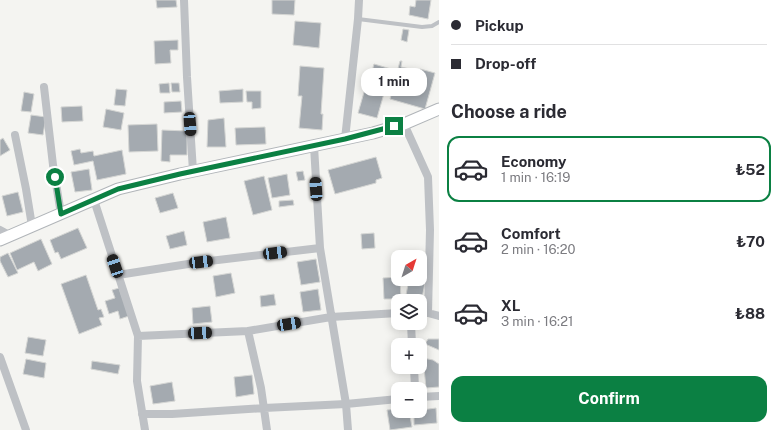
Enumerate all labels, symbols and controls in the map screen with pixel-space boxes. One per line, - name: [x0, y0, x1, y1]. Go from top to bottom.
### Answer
- text: Pickup: [475, 17, 524, 34]
- text: Drop-off: [475, 55, 536, 72]
- callout: 1 min: [361, 68, 427, 96]
- text: 1 min: [378, 74, 410, 89]
- text: Choose a ride: [451, 101, 567, 122]
- car: [183, 112, 197, 136]
- route end: [385, 117, 403, 135]
- icon: car: [453, 151, 489, 187]
- text: Economy: [501, 153, 566, 170]
- text: ₺52: [736, 161, 765, 178]
- route start: [46, 168, 64, 186]
- text: 1 min · 16:19: [501, 170, 570, 185]
- car: [309, 177, 323, 201]
- icon: car: [453, 223, 489, 259]
- text: Comfort: [501, 225, 561, 242]
- text: ₺70: [736, 233, 765, 250]
- text: 2 min · 16:20: [501, 242, 575, 257]
- car: [262, 246, 288, 260]
- north arrow: [391, 250, 427, 286]
- map controls: [391, 250, 427, 418]
- car: [105, 253, 125, 279]
- car: [188, 255, 214, 269]
- button: layers: [391, 294, 427, 330]
- icon: car: [453, 295, 489, 331]
- text: XL: [501, 297, 520, 314]
- text: ₺88: [735, 305, 765, 322]
- text: 3 min · 16:21: [501, 314, 573, 329]
- car: [276, 316, 302, 332]
- car: [188, 326, 212, 340]
- button: +: [391, 338, 427, 374]
- button: Confirm: [451, 376, 767, 422]
- button: −: [391, 382, 427, 418]

